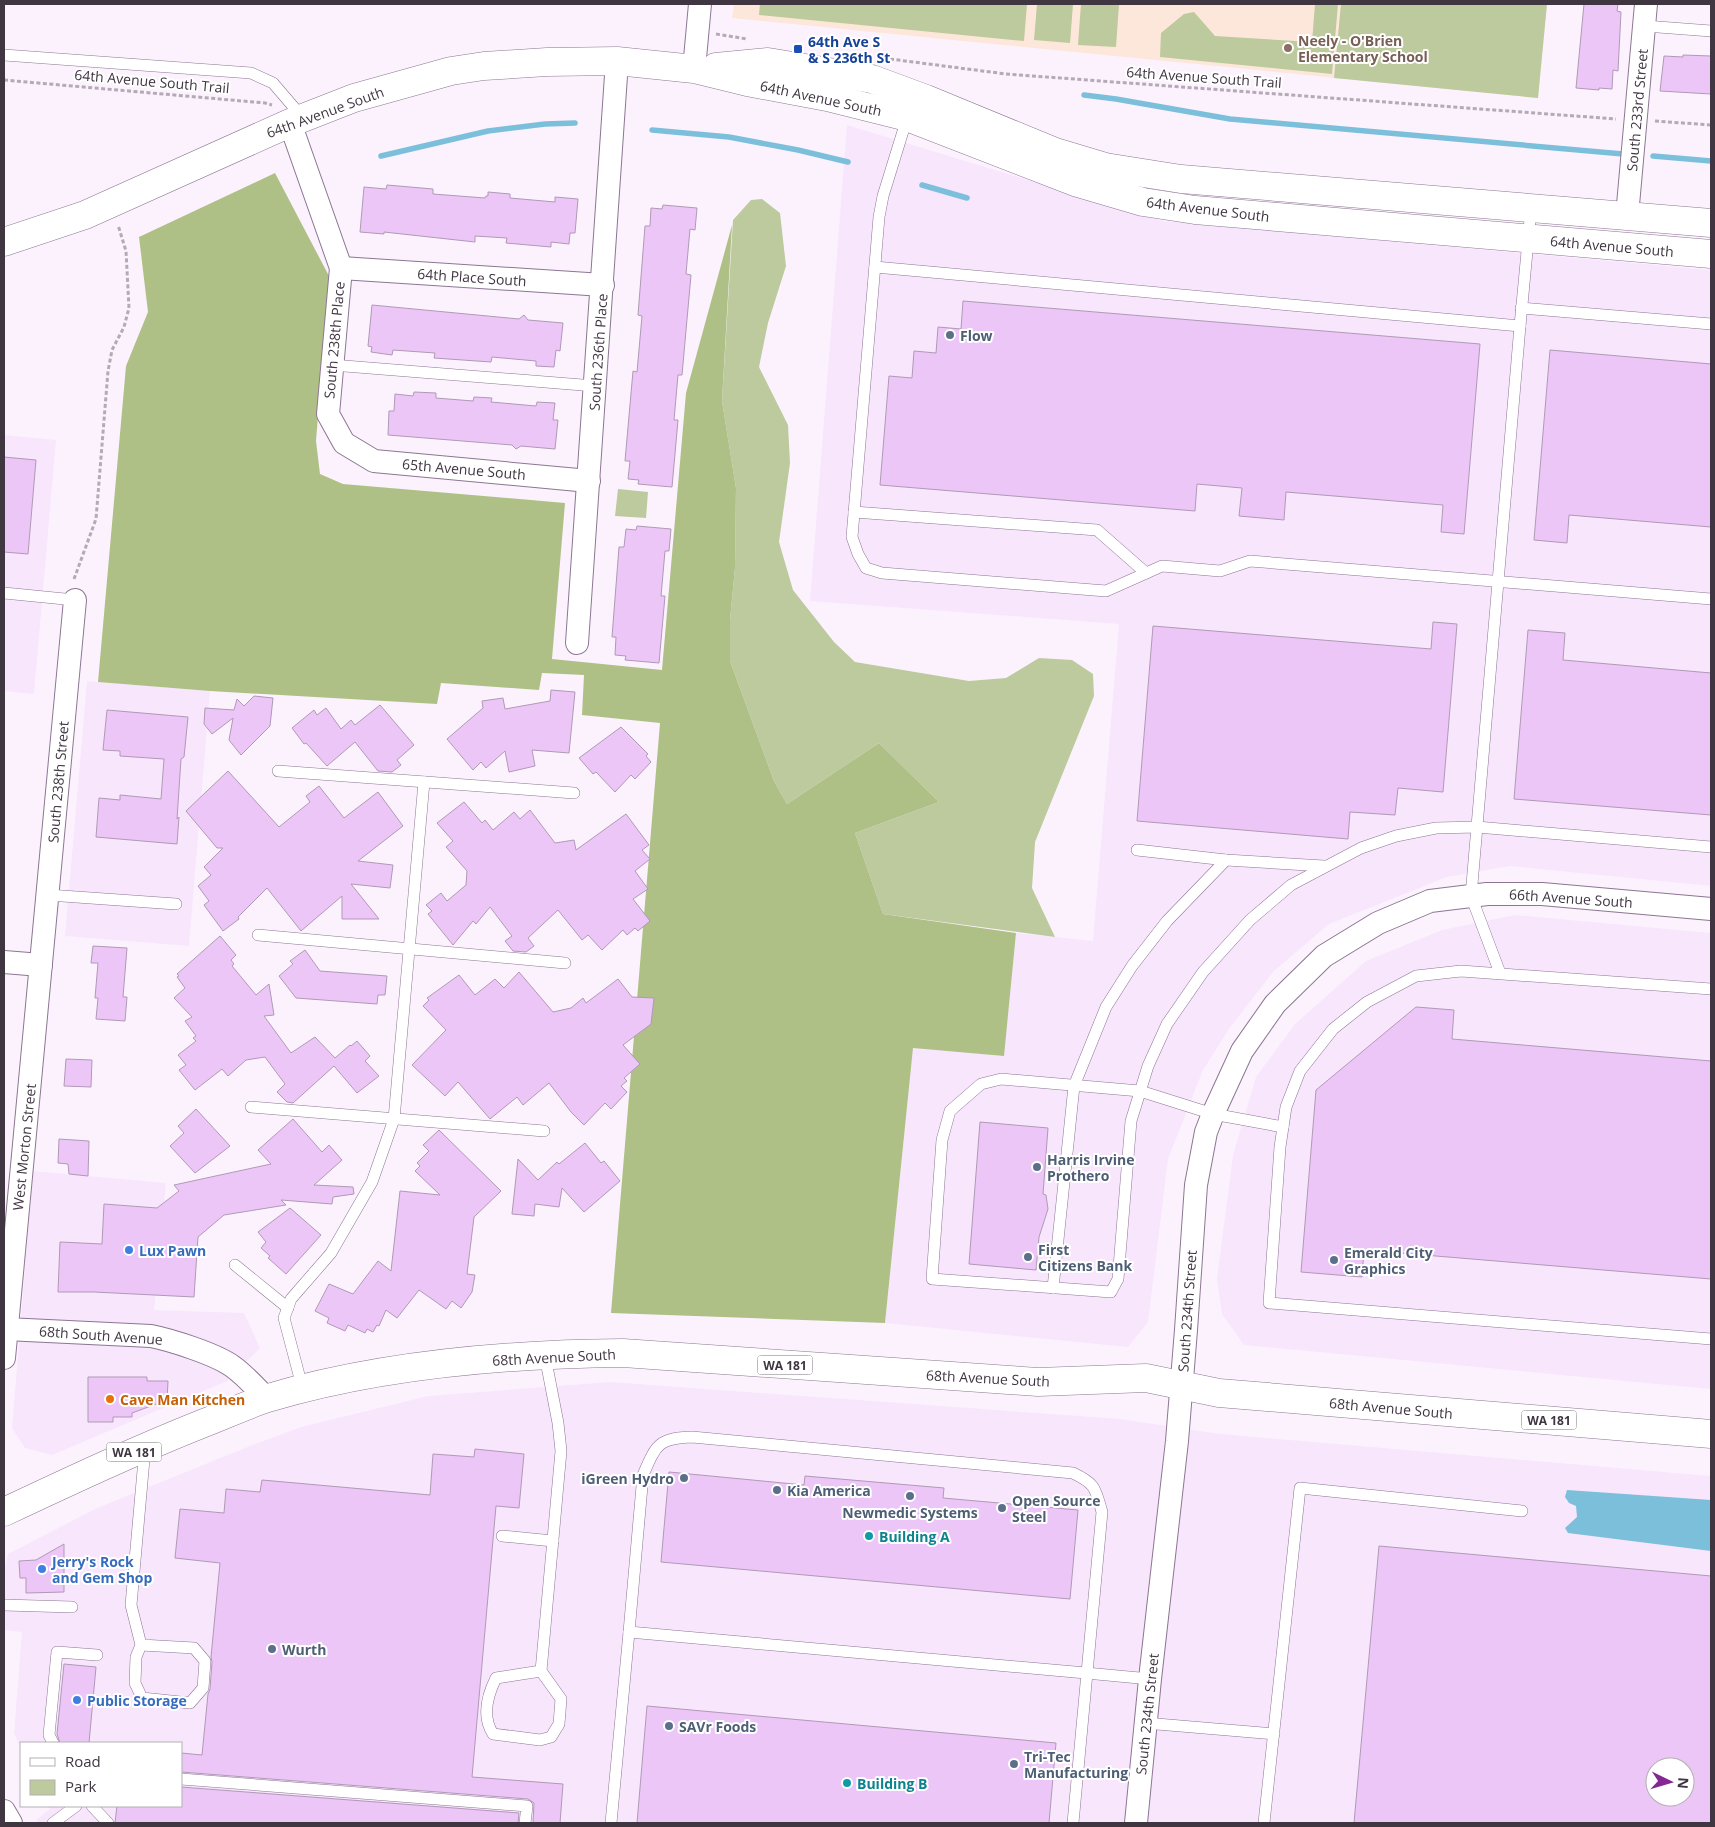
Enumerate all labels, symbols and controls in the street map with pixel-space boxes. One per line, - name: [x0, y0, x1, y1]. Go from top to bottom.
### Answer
- place label: Neely - O'Brien Elementary School: [1298, 31, 1428, 66]
- place label: 64th Ave S & S 236th St: [808, 32, 890, 67]
- marker: Neely - O'Brien Elementary School: [1282, 42, 1294, 54]
- marker: 64th Ave S & S 236th St: [792, 43, 804, 55]
- street label: South 233rd Street: [1622, 48, 1652, 172]
- street label: 64th Avenue South Trail: [1126, 62, 1282, 92]
- street label: 64th Avenue South Trail: [74, 65, 230, 97]
- street label: 64th Avenue South: [758, 76, 884, 120]
- street label: 64th Avenue South: [264, 82, 386, 142]
- street label: 64th Avenue South: [1145, 192, 1271, 226]
- street label: 64th Avenue South: [1549, 231, 1675, 261]
- street label: 64th Place South: [417, 264, 527, 290]
- street label: South 238th Place: [319, 281, 349, 399]
- street label: South 236th Place: [584, 293, 612, 411]
- place label: Flow: [960, 326, 993, 345]
- marker: Flow: [944, 329, 956, 341]
- street label: 65th Avenue South: [401, 454, 527, 484]
- street label: South 238th Street: [43, 720, 73, 844]
- street label: 66th Avenue South: [1509, 884, 1633, 912]
- street label: West Morton Street: [8, 1083, 40, 1211]
- place label: Harris Irvine Prothero: [1047, 1150, 1134, 1185]
- marker: Harris Irvine Prothero: [1031, 1161, 1043, 1173]
- place label: First Citizens Bank: [1038, 1240, 1133, 1275]
- place label: Lux Pawn: [139, 1241, 206, 1260]
- place label: Emerald City Graphics: [1344, 1243, 1433, 1278]
- marker: Lux Pawn: [123, 1244, 135, 1256]
- street label: South 234th Street: [1173, 1249, 1201, 1373]
- marker: First Citizens Bank: [1022, 1251, 1034, 1263]
- marker: Emerald City Graphics: [1328, 1254, 1340, 1266]
- street label: 68th South Avenue: [39, 1321, 164, 1349]
- street label: 68th Avenue South: [492, 1344, 616, 1370]
- road number: WA 181: [758, 1356, 812, 1374]
- street label: 68th Avenue South: [926, 1365, 1050, 1391]
- place label: Cave Man Kitchen: [120, 1390, 245, 1409]
- marker: Cave Man Kitchen: [104, 1393, 116, 1405]
- street label: 68th Avenue South: [1328, 1393, 1454, 1423]
- road number: WA 181: [1522, 1410, 1576, 1430]
- road number: WA 181: [106, 1442, 162, 1461]
- place label: iGreen Hydro: [581, 1469, 674, 1488]
- marker: iGreen Hydro: [678, 1472, 690, 1484]
- place label: Kia America: [787, 1481, 871, 1500]
- marker: Kia America: [771, 1484, 783, 1496]
- marker: Newmedic Systems: [904, 1490, 916, 1502]
- place label: Open Source Steel: [1012, 1491, 1101, 1526]
- marker: Open Source Steel: [996, 1502, 1008, 1514]
- place label: Newmedic Systems: [842, 1503, 978, 1522]
- place label: Building A: [879, 1527, 950, 1546]
- marker: Building A: [863, 1530, 875, 1542]
- place label: Jerry's Rock and Gem Shop: [50, 1552, 153, 1587]
- marker: Jerry's Rock and Gem Shop: [36, 1563, 48, 1575]
- place label: Wurth: [282, 1640, 326, 1659]
- marker: Wurth: [266, 1643, 278, 1655]
- street label: South 234th Street: [1131, 1652, 1163, 1776]
- place label: Public Storage: [87, 1691, 187, 1710]
- marker: Public Storage: [71, 1694, 83, 1706]
- place label: SAVr Foods: [679, 1717, 756, 1736]
- marker: SAVr Foods: [663, 1720, 675, 1732]
- legend: [20, 1742, 182, 1807]
- place label: Tri-Tec Manufacturing: [1024, 1747, 1128, 1782]
- text: Road: [65, 1751, 101, 1771]
- north arrow: [1645, 1757, 1695, 1807]
- marker: Tri-Tec Manufacturing: [1008, 1758, 1020, 1770]
- place label: Building B: [857, 1774, 927, 1793]
- text: Park: [65, 1776, 96, 1796]
- marker: Building B: [841, 1777, 853, 1789]
- text: N: [1673, 1777, 1693, 1790]

